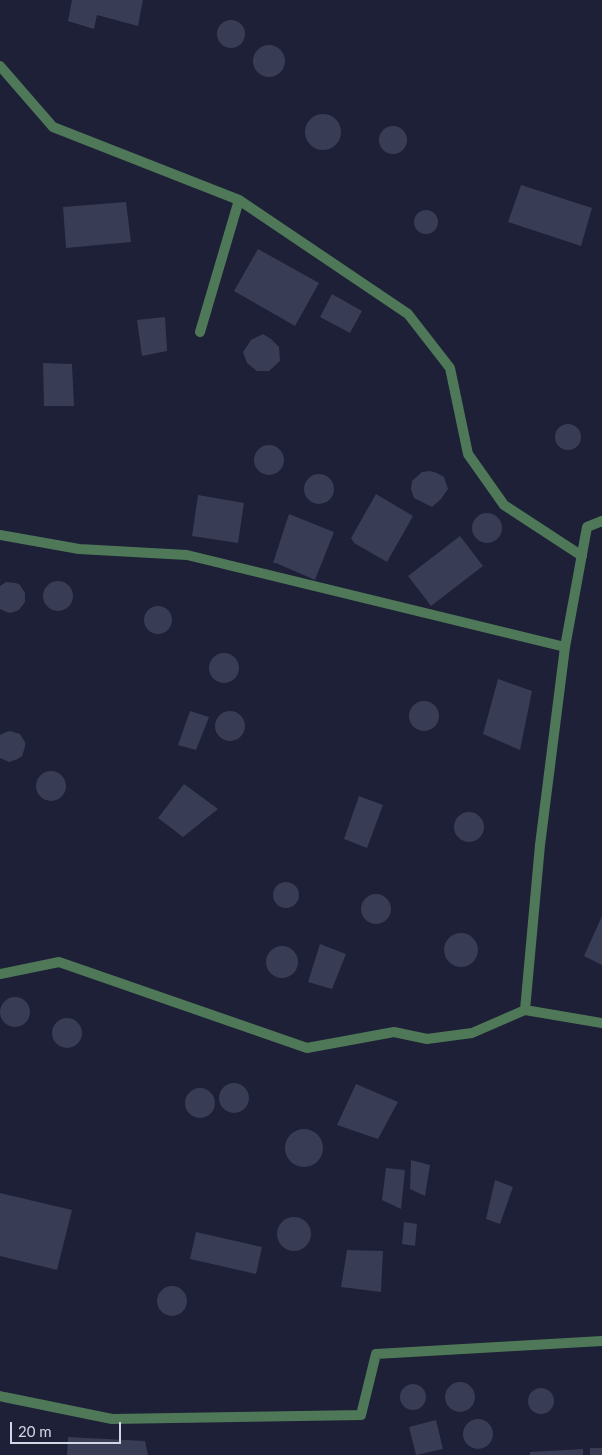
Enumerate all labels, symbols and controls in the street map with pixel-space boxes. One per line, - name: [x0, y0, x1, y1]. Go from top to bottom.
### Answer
- scale bar: [12, 1412, 124, 1444]
- text: 20 m: [18, 1422, 52, 1440]

